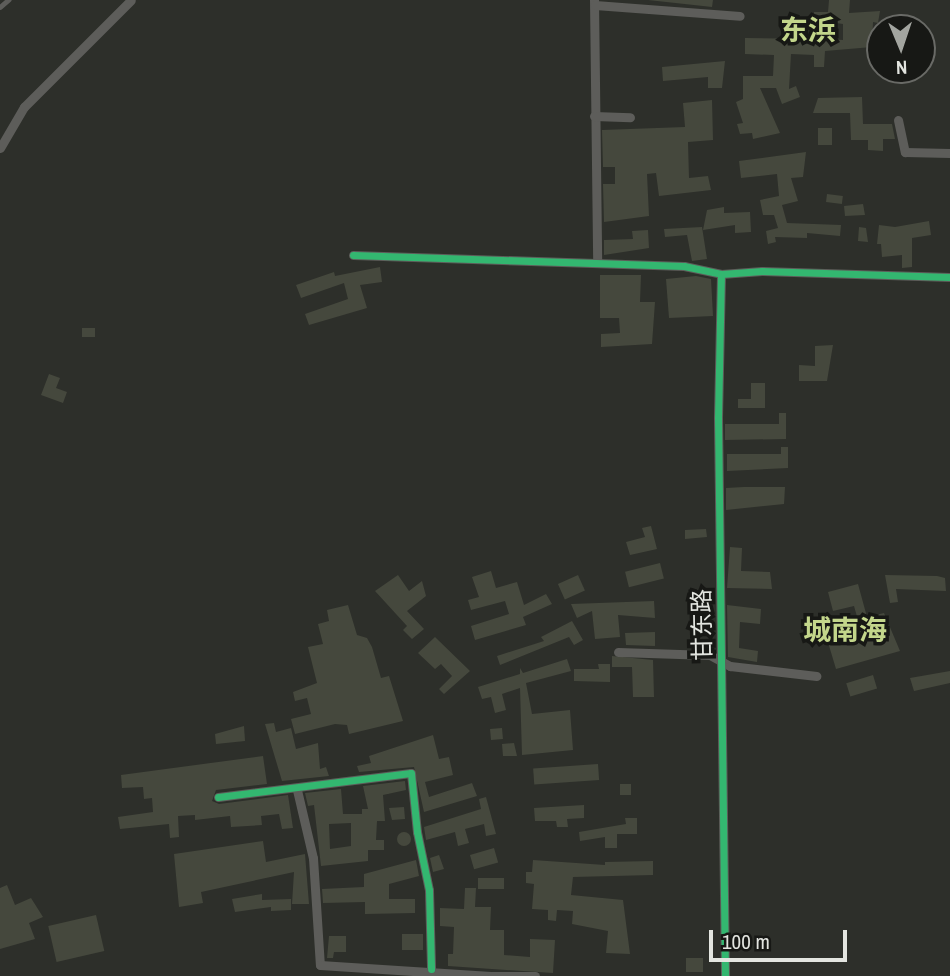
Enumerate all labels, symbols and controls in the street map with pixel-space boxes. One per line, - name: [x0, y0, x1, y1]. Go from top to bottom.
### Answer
- district label: 东浜: [780, 13, 836, 47]
- north arrow: [866, 14, 936, 84]
- text: N: [896, 55, 908, 81]
- street label: 甘东路: [687, 589, 717, 661]
- district label: 城南海: [803, 613, 887, 647]
- scale bar: [712, 916, 850, 960]
- text: 100 m: [722, 927, 770, 956]

